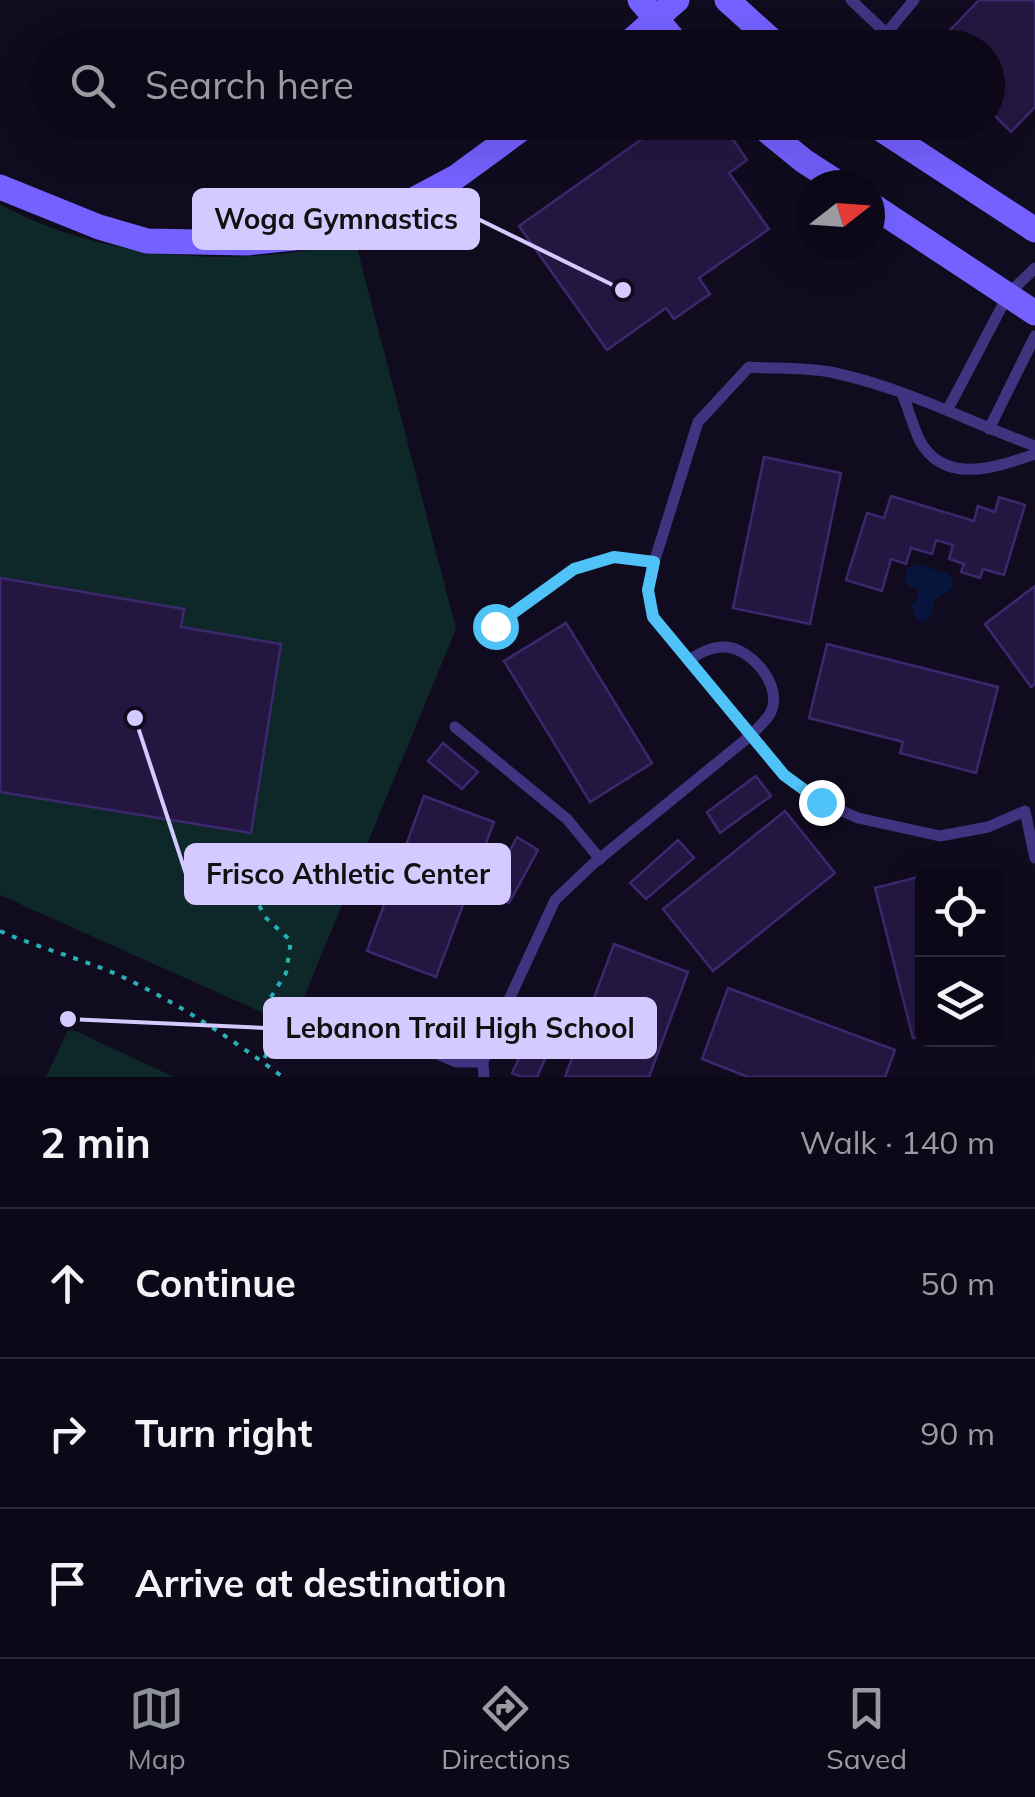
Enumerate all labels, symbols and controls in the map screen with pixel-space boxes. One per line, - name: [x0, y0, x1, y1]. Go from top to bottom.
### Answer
- search box: [30, 30, 1005, 140]
- icon: search: [65, 58, 120, 113]
- text: Search here: [145, 61, 354, 109]
- north arrow: [795, 170, 885, 260]
- callout: Woga Gymnastics: [194, 190, 478, 248]
- text: Woga Gymnastics: [214, 201, 458, 236]
- route start: [473, 604, 519, 650]
- route end: [799, 780, 845, 826]
- callout: Frisco Athletic Center: [186, 845, 509, 903]
- text: Frisco Athletic Center: [206, 856, 490, 891]
- map controls: [915, 867, 1005, 1047]
- button: locate: [915, 867, 1005, 957]
- button: layers: [915, 957, 1005, 1047]
- callout: Lebanon Trail High School: [265, 999, 655, 1057]
- text: Lebanon Trail High School: [285, 1010, 635, 1045]
- text: 2 min: [40, 1116, 151, 1169]
- text: Walk · 140 m: [800, 1122, 995, 1162]
- icon: ahead: [40, 1256, 95, 1311]
- text: Continue: [135, 1259, 296, 1307]
- text: 50 m: [920, 1263, 995, 1303]
- icon: right: [40, 1406, 95, 1461]
- text: Turn right: [135, 1409, 312, 1457]
- text: 90 m: [920, 1413, 995, 1453]
- icon: arrive: [40, 1556, 95, 1611]
- text: Arrive at destination: [135, 1559, 507, 1607]
- tab: Map: [128, 1681, 185, 1776]
- tab: Directions: [441, 1681, 571, 1776]
- tab: Saved: [826, 1681, 907, 1776]

